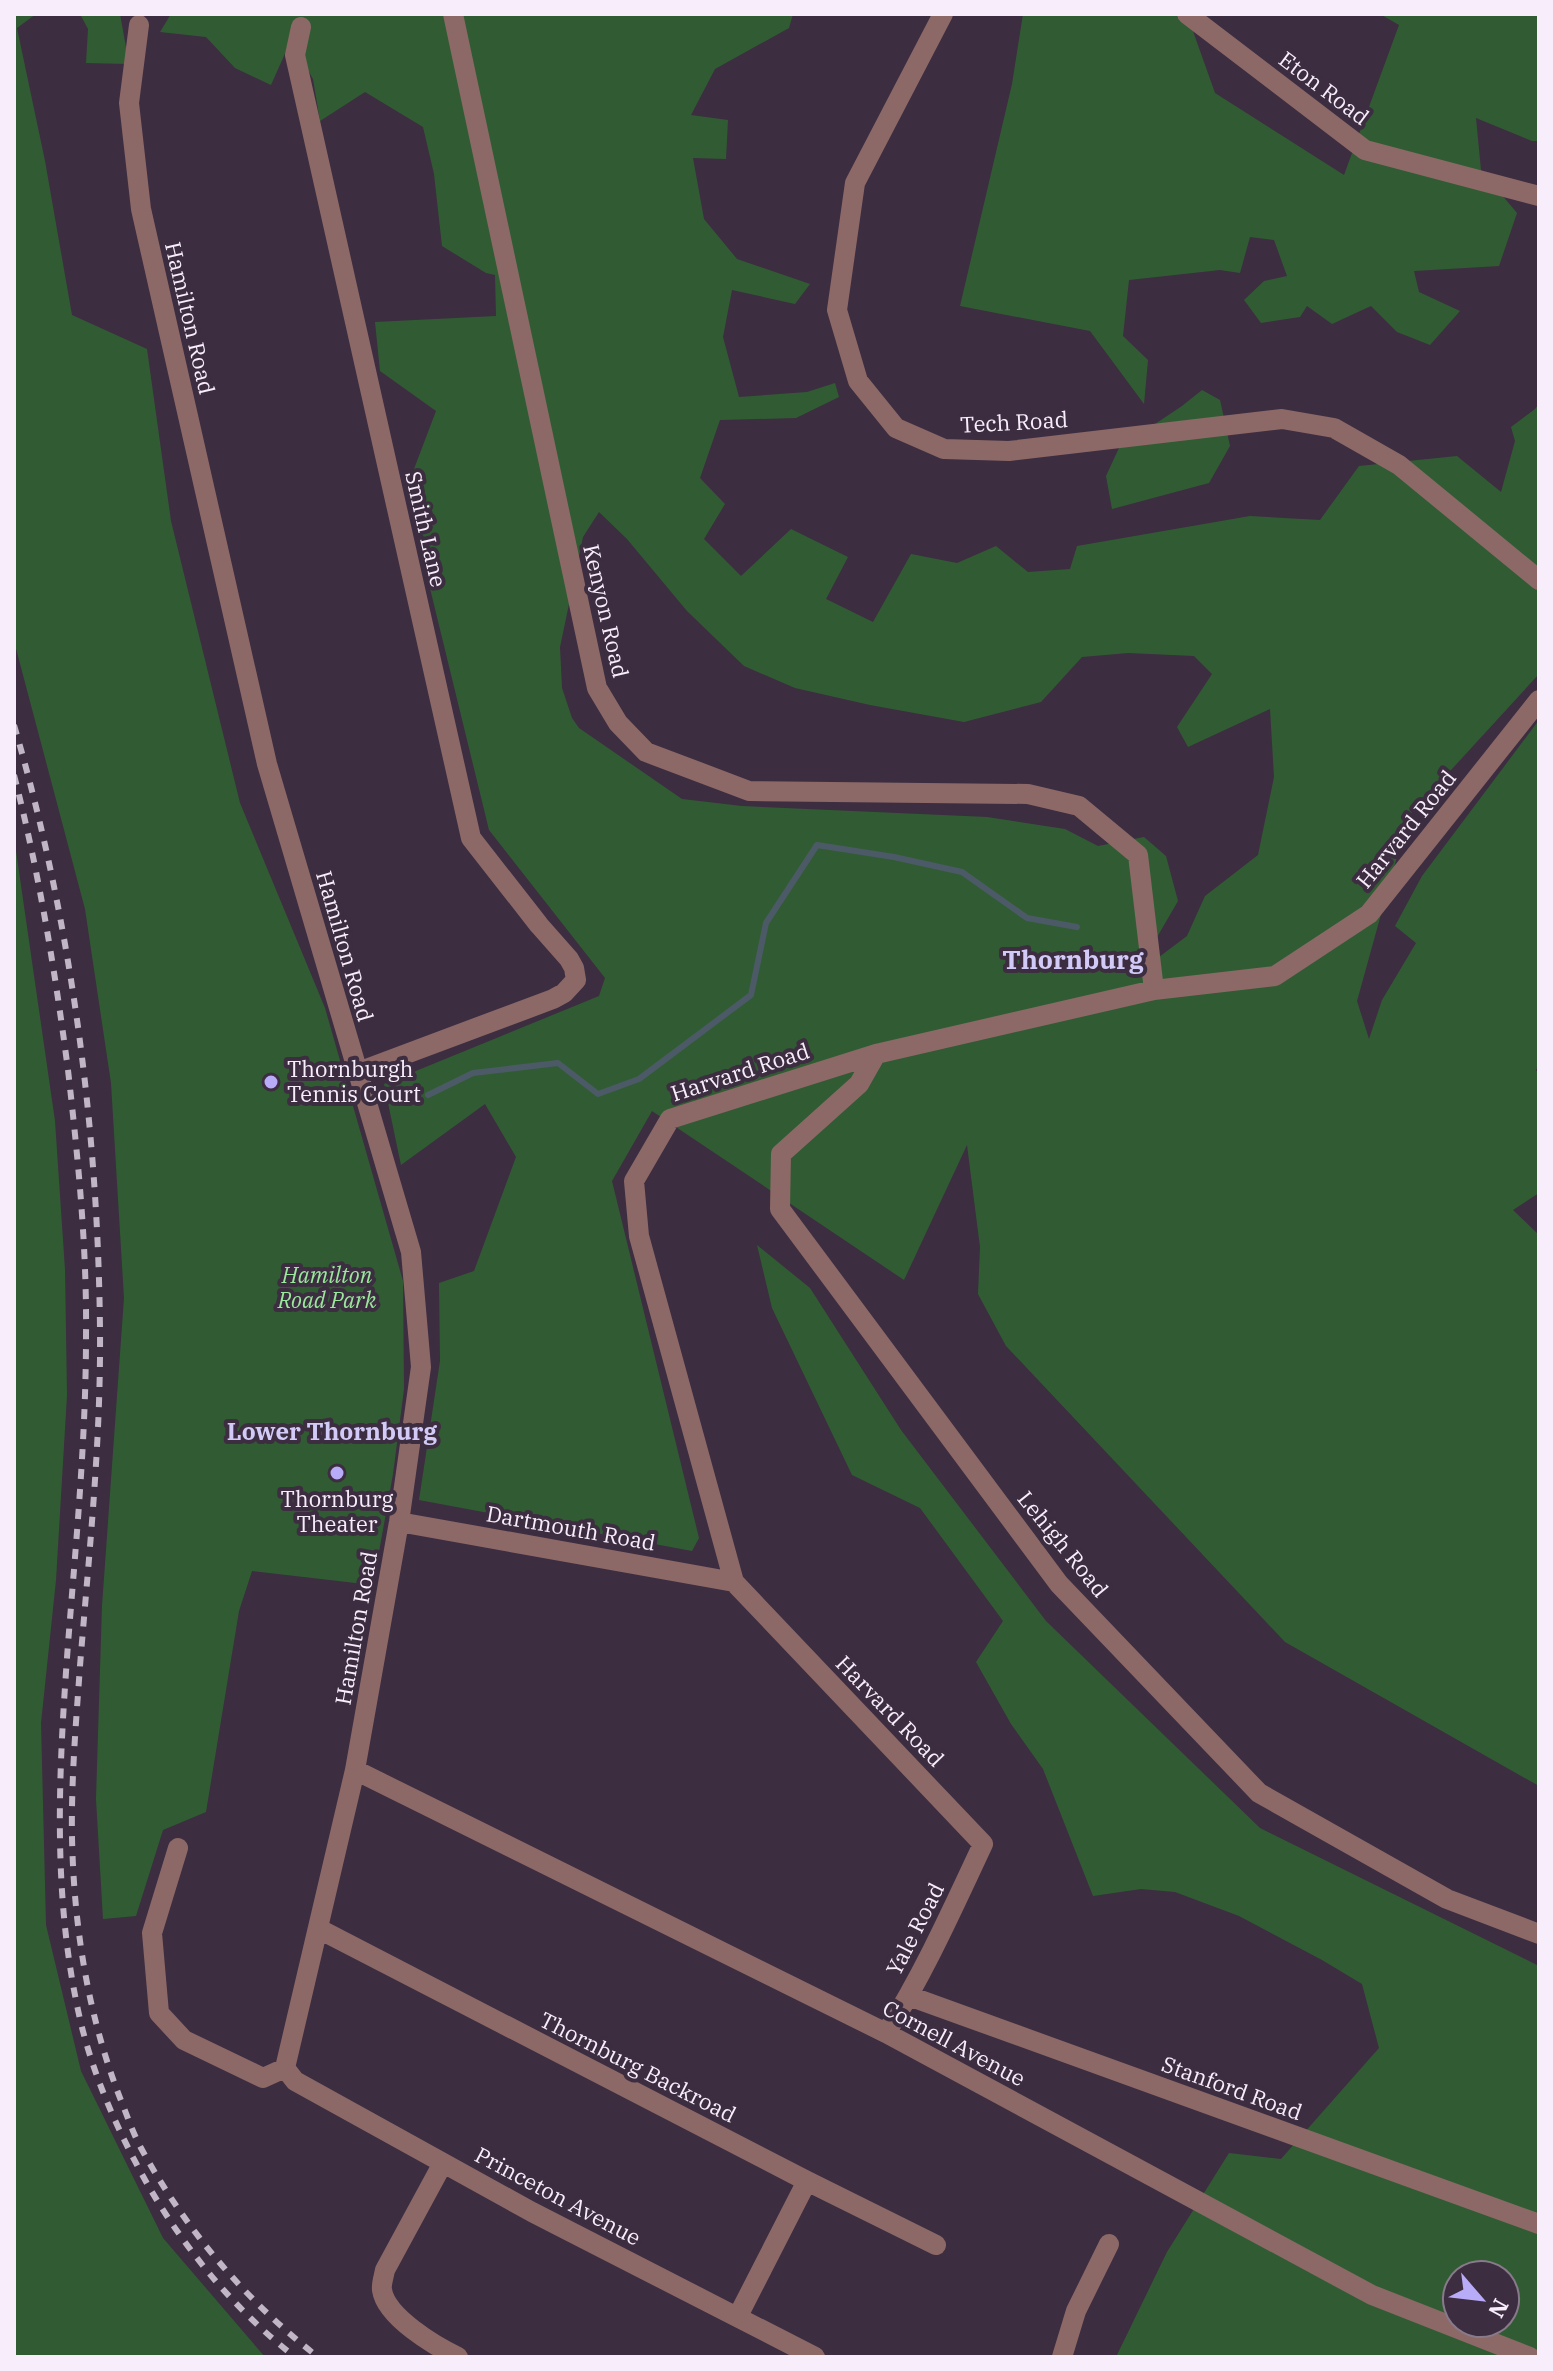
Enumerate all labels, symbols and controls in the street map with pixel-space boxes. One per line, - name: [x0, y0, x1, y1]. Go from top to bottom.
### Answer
- street label: Eton Road: [1273, 44, 1375, 131]
- street label: Hamilton Road: [159, 239, 222, 397]
- street label: Tech Road: [959, 404, 1069, 439]
- street label: Smith Lane: [399, 468, 454, 590]
- street label: Kenyon Road: [577, 541, 636, 680]
- street label: Harvard Road: [1349, 764, 1462, 894]
- street label: Hamilton Road: [310, 867, 381, 1025]
- district label: Thornburg: [1002, 942, 1144, 976]
- street label: Harvard Road: [667, 1035, 813, 1108]
- place label: Thornburgh Tennis Court: [287, 1054, 421, 1108]
- marker: Thornburgh Tennis Court: [262, 1073, 280, 1091]
- park label: Hamilton Road Park: [277, 1260, 377, 1314]
- district label: Lower Thornburg: [227, 1415, 437, 1447]
- marker: Thornburg Theater: [328, 1464, 346, 1482]
- place label: Thornburg Theater: [281, 1484, 393, 1538]
- street label: Lehigh Road: [1012, 1485, 1115, 1603]
- street label: Dartmouth Road: [484, 1498, 658, 1557]
- street label: Hamilton Road: [328, 1549, 383, 1707]
- street label: Harvard Road: [830, 1649, 951, 1772]
- street label: Yale Road: [879, 1877, 950, 1980]
- street label: Cornell Avenue: [878, 1993, 1031, 2092]
- street label: Thornburg Backroad: [535, 2004, 741, 2129]
- street label: Stanford Road: [1158, 2049, 1306, 2126]
- street label: Princeton Avenue: [470, 2140, 646, 2252]
- north arrow: [1441, 2259, 1521, 2339]
- text: N: [1482, 2294, 1516, 2323]

